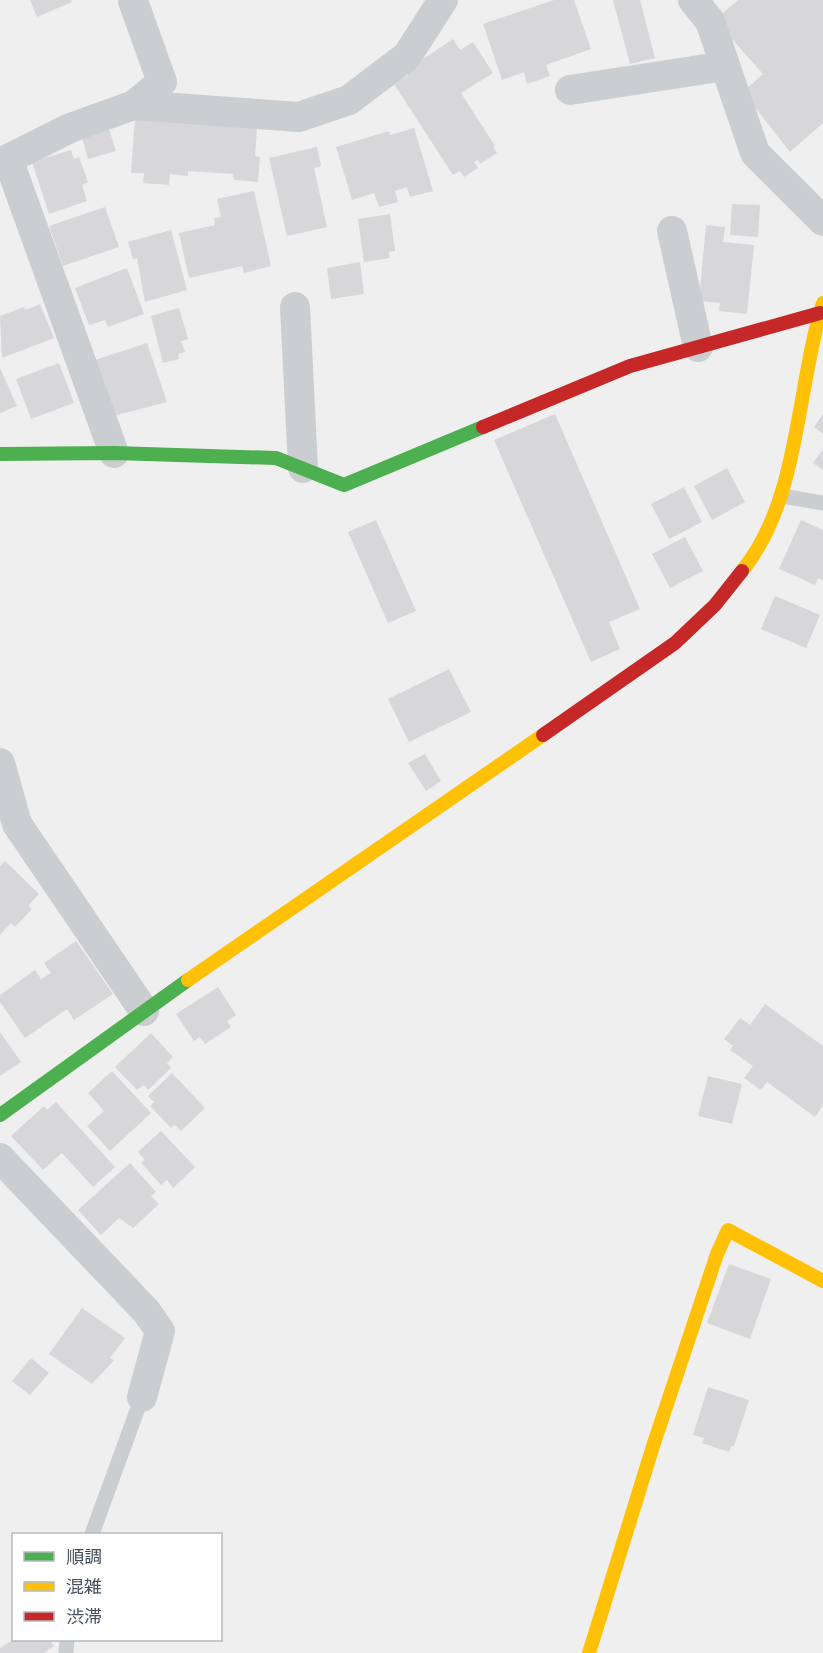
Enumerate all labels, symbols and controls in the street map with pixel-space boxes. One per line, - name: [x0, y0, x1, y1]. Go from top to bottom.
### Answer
- legend: [12, 1533, 222, 1641]
- text: 順調: [66, 1546, 102, 1568]
- text: 混雑: [66, 1576, 102, 1598]
- text: 渋滞: [66, 1606, 102, 1628]

